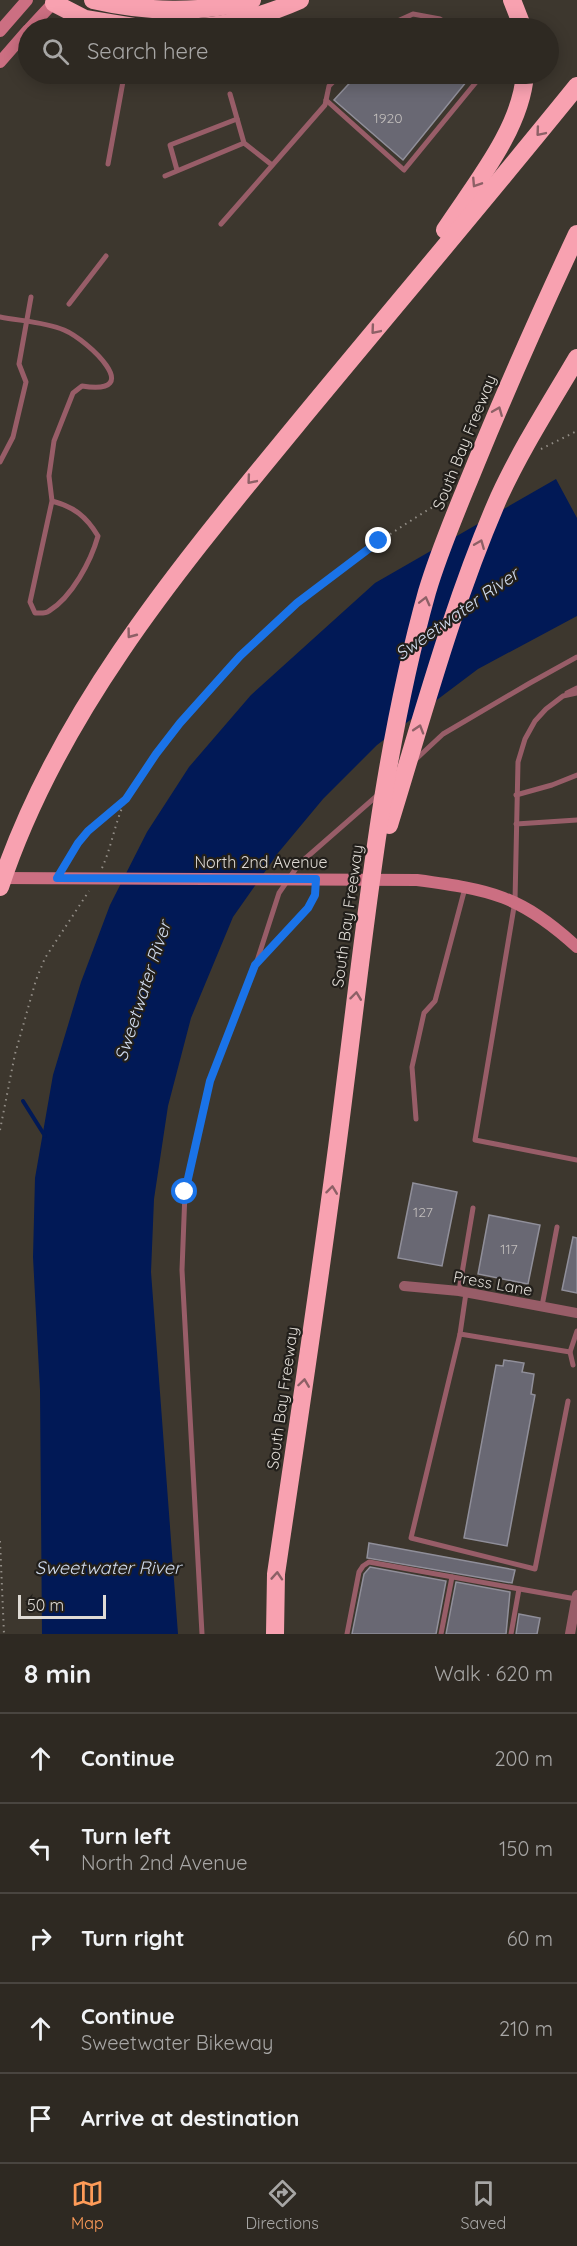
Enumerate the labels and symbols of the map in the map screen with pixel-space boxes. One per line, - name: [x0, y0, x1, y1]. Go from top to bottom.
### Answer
- house number: 1920: [373, 109, 403, 127]
- one-way arrow: [536, 125, 547, 136]
- one-way arrow: [472, 176, 483, 187]
- one-way arrow: [372, 323, 383, 334]
- street label: South Bay Freeway: [428, 372, 500, 512]
- one-way arrow: [491, 406, 503, 417]
- one-way arrow: [247, 473, 258, 484]
- route end: [365, 527, 391, 553]
- one-way arrow: [473, 539, 486, 550]
- water label: Sweetwater River: [390, 561, 525, 665]
- one-way arrow: [418, 596, 430, 607]
- one-way arrow: [128, 628, 139, 639]
- one-way arrow: [411, 724, 424, 735]
- street label: South Bay Freeway: [327, 843, 367, 989]
- street label: North 2nd Avenue: [194, 852, 328, 872]
- water label: Sweetwater River: [109, 916, 177, 1064]
- one-way arrow: [350, 992, 362, 1001]
- route start: [171, 1178, 197, 1204]
- one-way arrow: [326, 1185, 338, 1194]
- house number: 127: [413, 1203, 433, 1221]
- house number: 117: [500, 1240, 518, 1258]
- street label: Press Lane: [452, 1266, 534, 1300]
- street label: South Bay Freeway: [262, 1325, 302, 1471]
- one-way arrow: [298, 1378, 310, 1387]
- water label: Sweetwater River: [35, 1556, 183, 1579]
- one-way arrow: [270, 1571, 283, 1580]
- scale bar: [18, 1592, 106, 1620]

